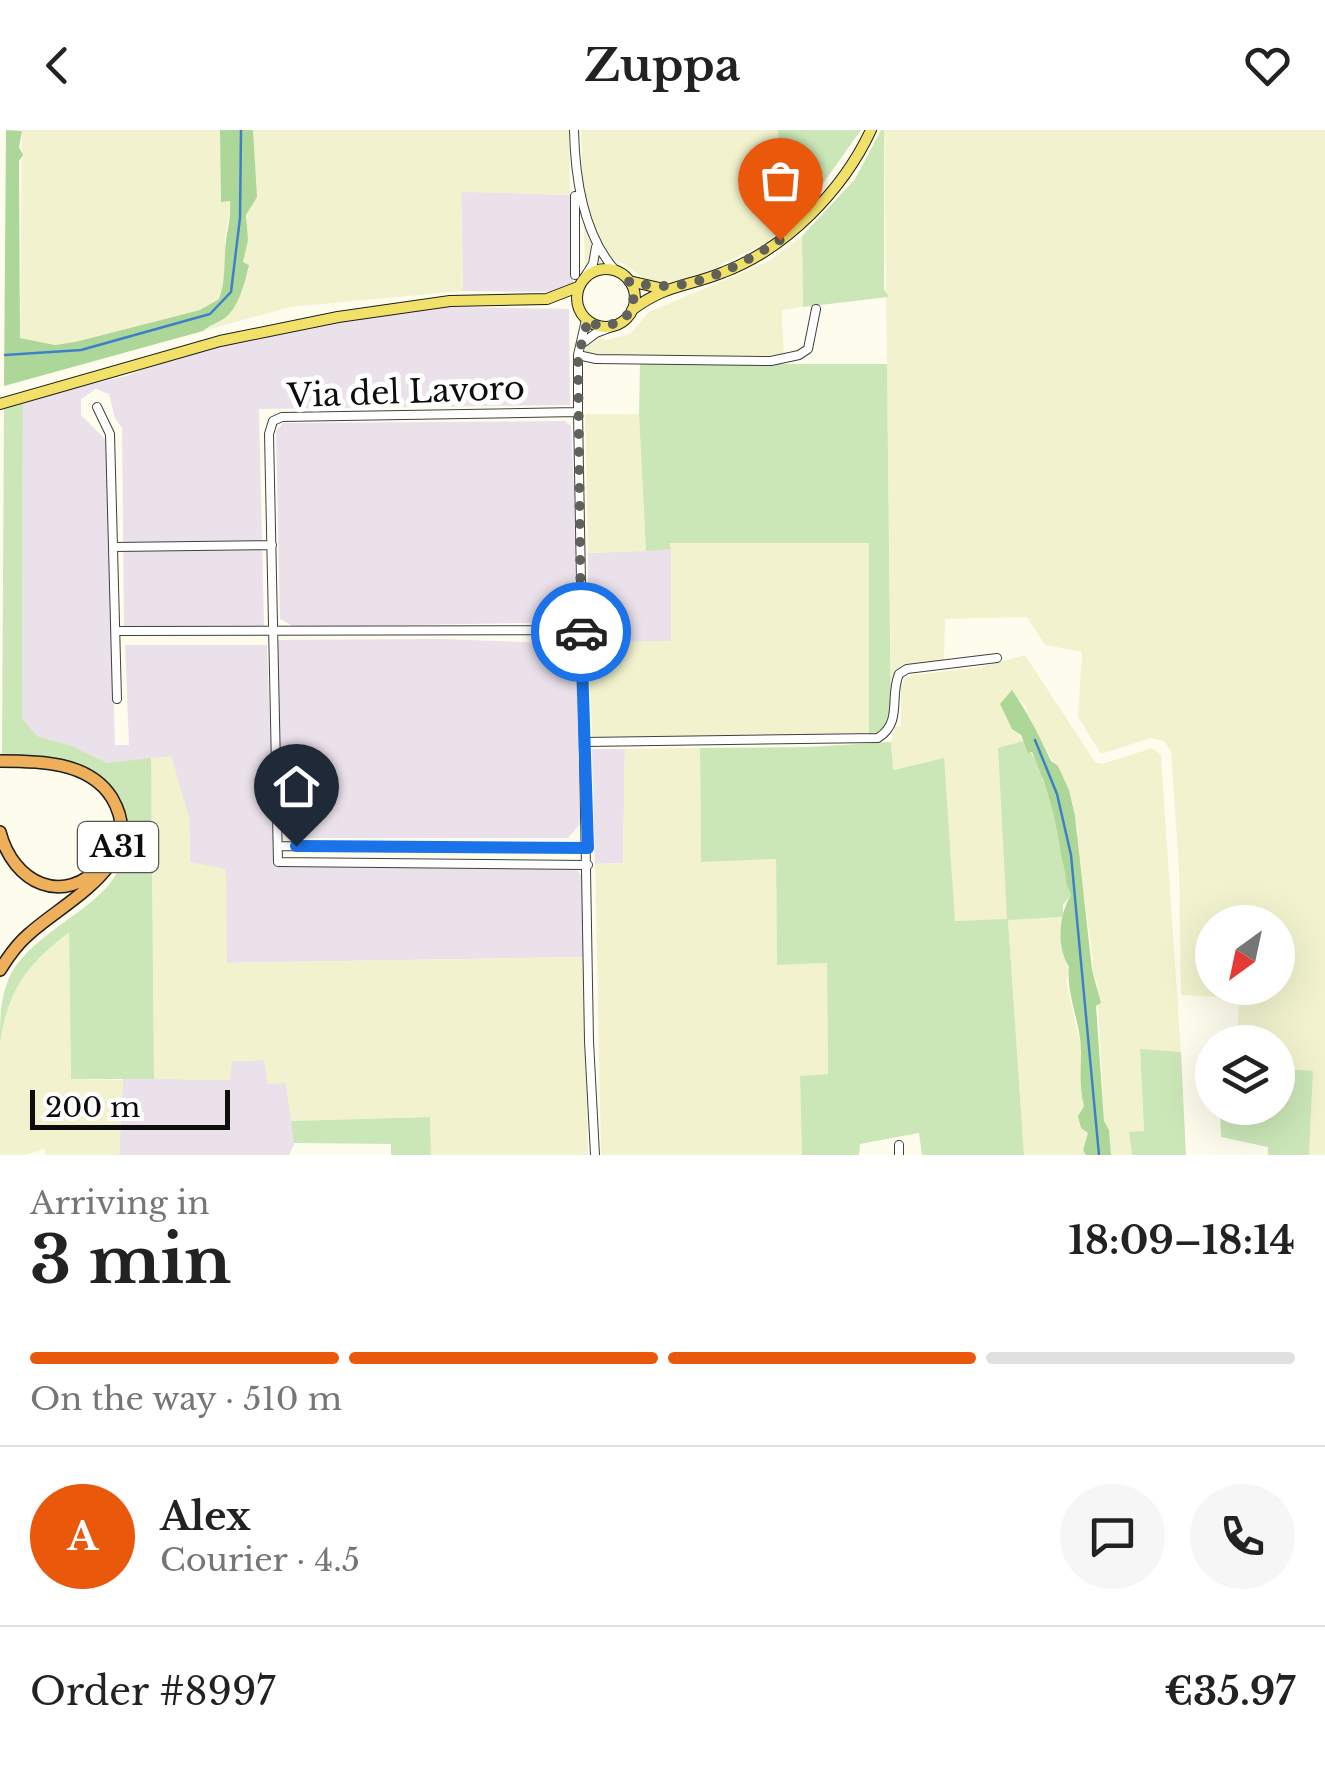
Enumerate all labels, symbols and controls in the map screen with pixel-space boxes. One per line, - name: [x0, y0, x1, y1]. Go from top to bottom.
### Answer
- text: Zuppa: [585, 37, 740, 93]
- icon: back: [30, 38, 85, 93]
- icon: heart: [1240, 38, 1295, 93]
- pin: [738, 138, 823, 241]
- icon: bag: [753, 153, 808, 208]
- street label: Via del Lavoro: [286, 368, 525, 416]
- courier: [531, 582, 631, 682]
- icon: car: [554, 605, 609, 660]
- pin: [254, 744, 339, 847]
- icon: home: [269, 759, 324, 814]
- road number: A31: [78, 822, 158, 872]
- north arrow: [1195, 905, 1295, 1005]
- map controls: [1195, 905, 1295, 1125]
- button: layers: [1195, 1025, 1295, 1125]
- scale bar: [30, 1085, 230, 1130]
- text: 200 m: [45, 1090, 140, 1125]
- text: Arriving in: [30, 1183, 209, 1223]
- text: 18:09–18:14: [1068, 1217, 1295, 1264]
- text: 3 min: [30, 1220, 231, 1301]
- text: On the way · 510 m: [30, 1379, 342, 1419]
- button: chat: [1060, 1484, 1165, 1589]
- button: phone: [1190, 1484, 1295, 1589]
- text: Alex: [160, 1493, 251, 1540]
- text: A: [67, 1513, 98, 1560]
- text: Courier · 4.5: [160, 1540, 360, 1580]
- text: Order #8997: [30, 1668, 275, 1715]
- text: €35.97: [1164, 1668, 1295, 1715]

